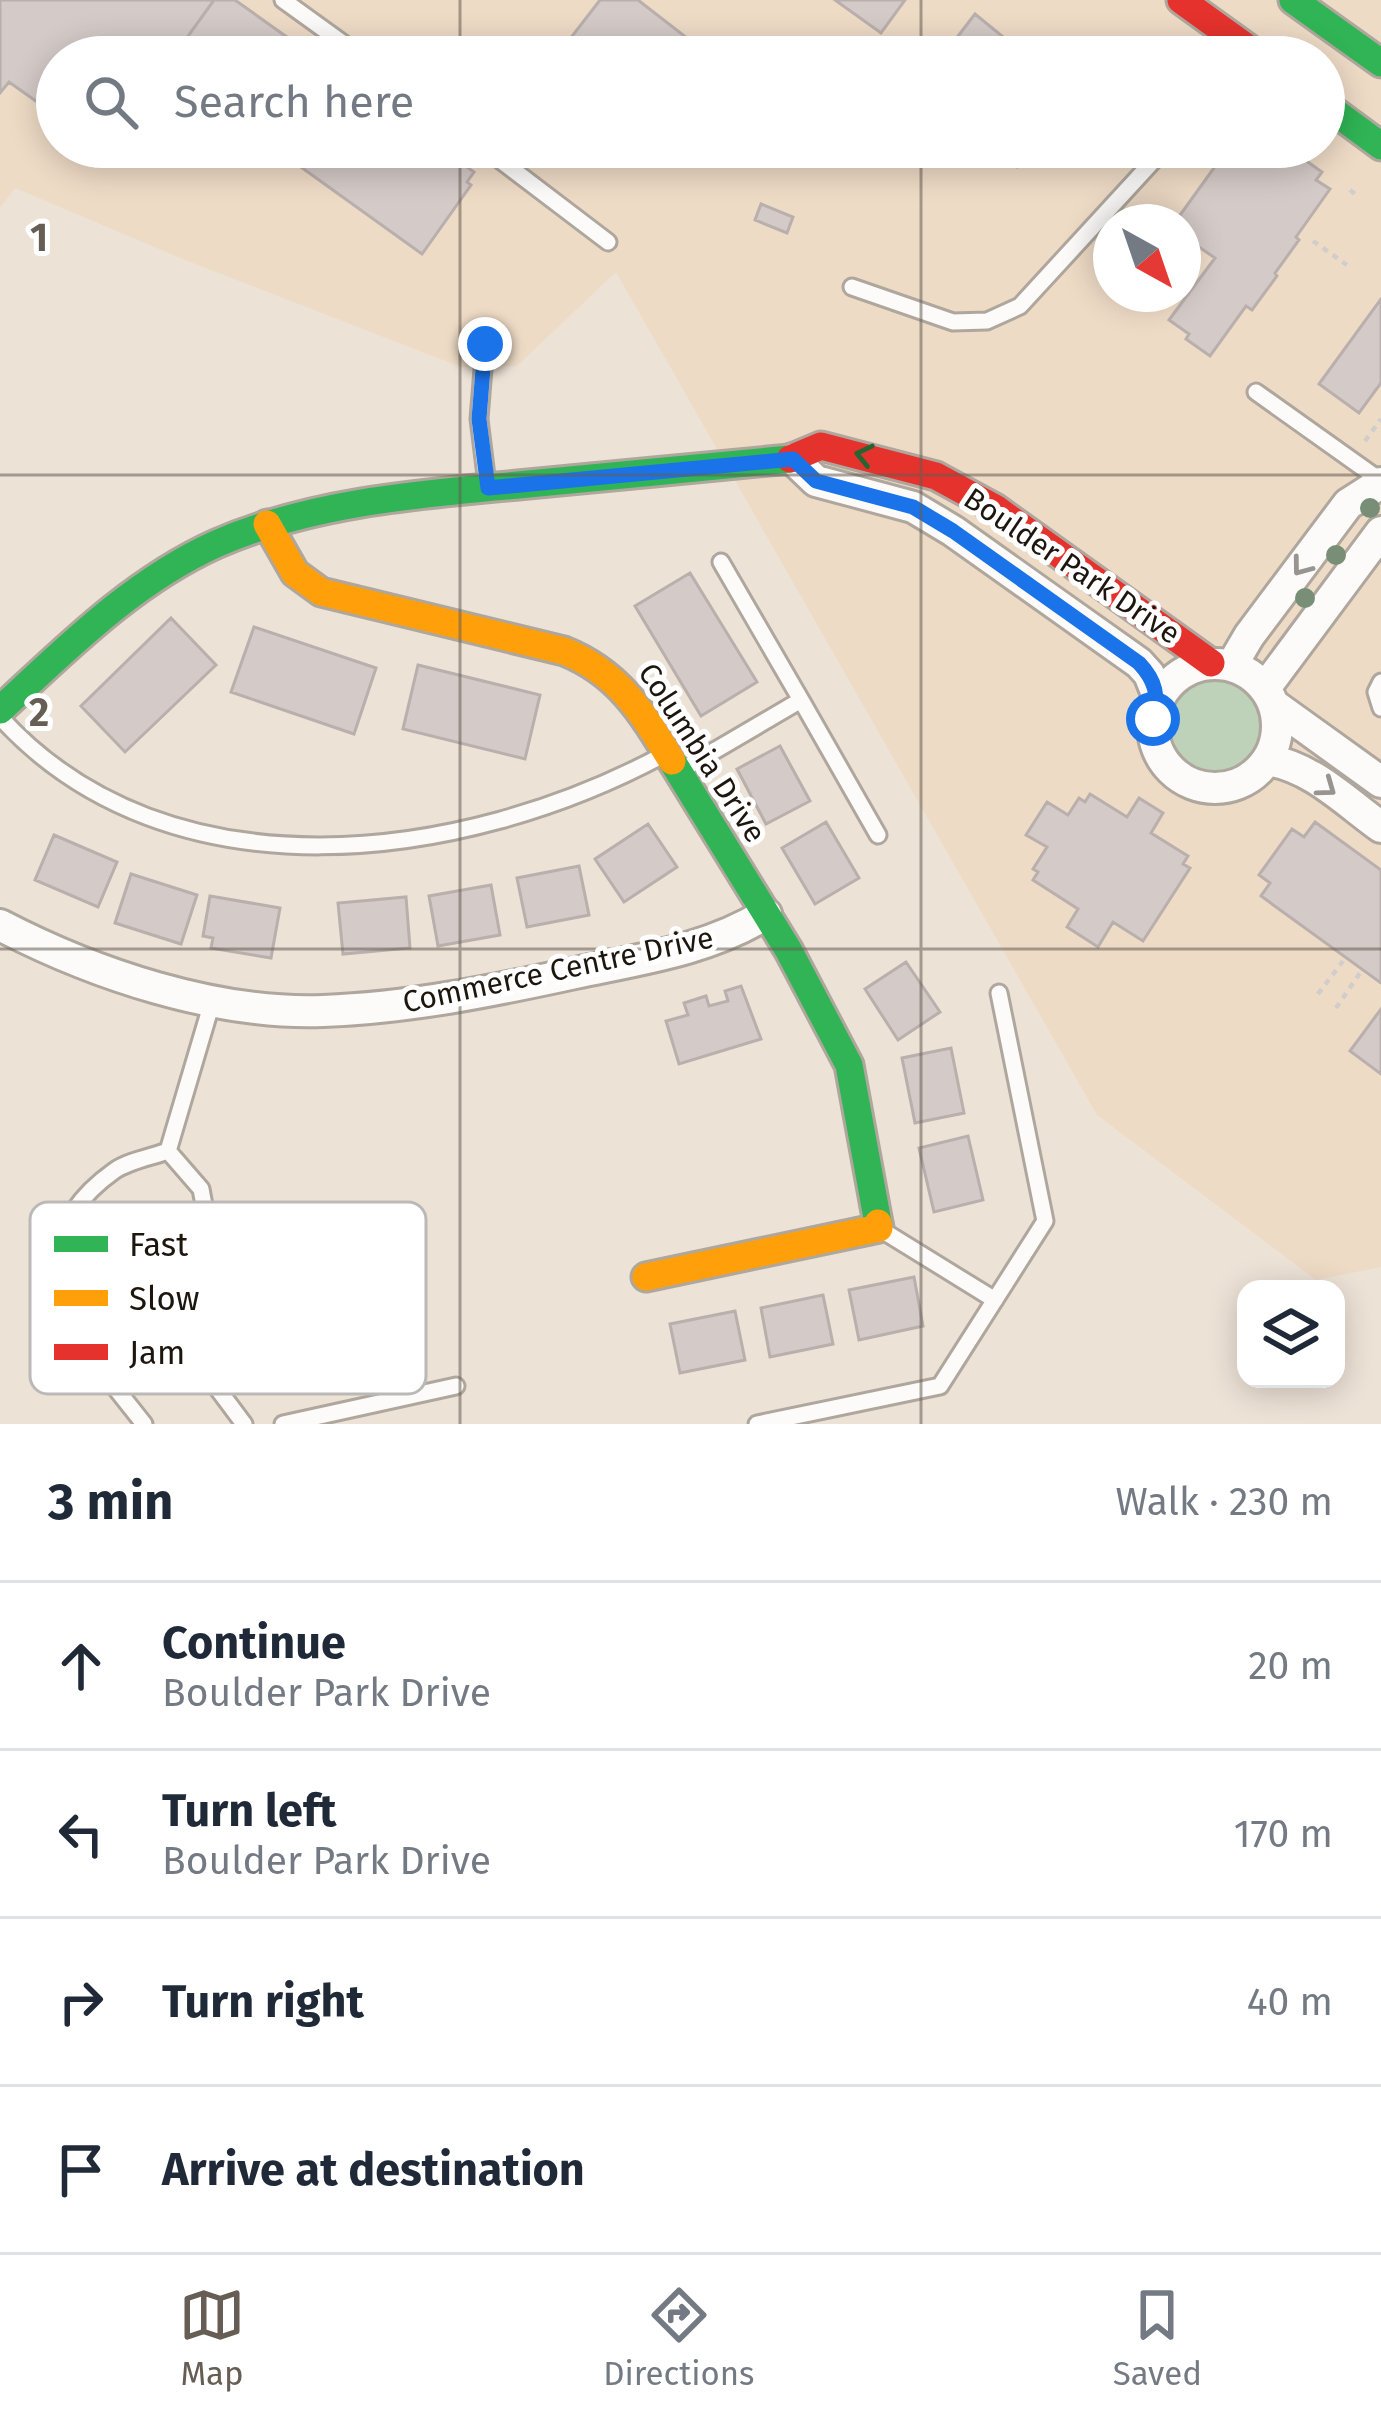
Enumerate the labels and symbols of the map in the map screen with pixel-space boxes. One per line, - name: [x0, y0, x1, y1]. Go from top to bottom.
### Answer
- north arrow: [1093, 204, 1201, 312]
- text: 1: [30, 215, 48, 261]
- route end: [458, 317, 512, 371]
- one-way arrow: [854, 443, 874, 468]
- street label: Boulder Park Drive: [957, 480, 1187, 652]
- one-way arrow: [1294, 553, 1316, 575]
- street label: Columbia Drive: [631, 657, 773, 849]
- text: 2: [29, 690, 49, 736]
- route start: [1126, 692, 1180, 746]
- one-way arrow: [1314, 773, 1335, 795]
- street label: Commerce Centre Drive: [399, 919, 717, 1021]
- legend: [30, 1202, 426, 1394]
- text: Fast: [129, 1225, 188, 1265]
- text: Slow: [129, 1279, 199, 1319]
- text: Jam: [129, 1333, 185, 1373]

